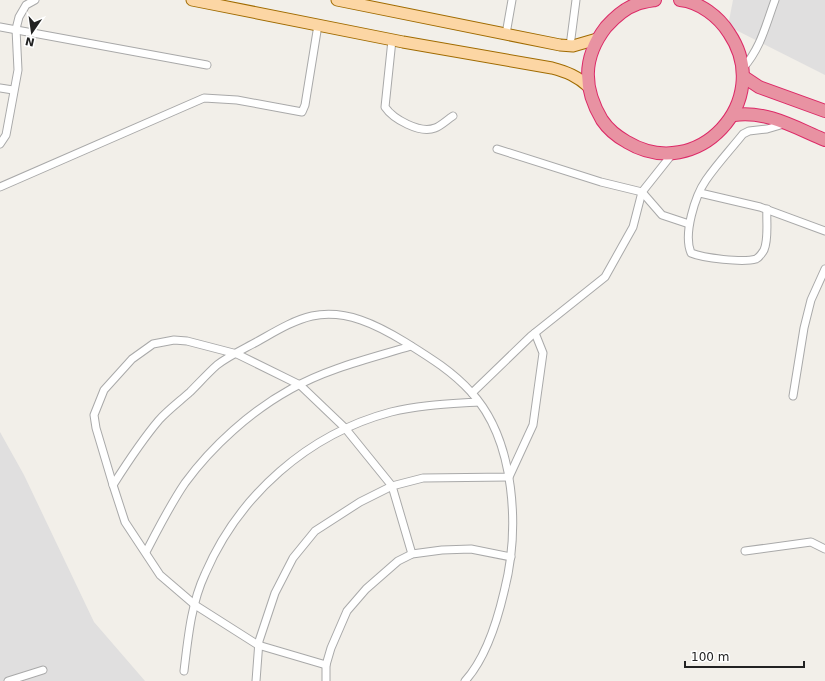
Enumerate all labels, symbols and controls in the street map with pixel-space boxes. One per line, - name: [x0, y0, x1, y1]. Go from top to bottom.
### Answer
- north arrow: [12, 12, 52, 52]
- text: N: [24, 34, 36, 49]
- scale bar: [685, 643, 804, 669]
- text: 100 m: [691, 650, 729, 664]

